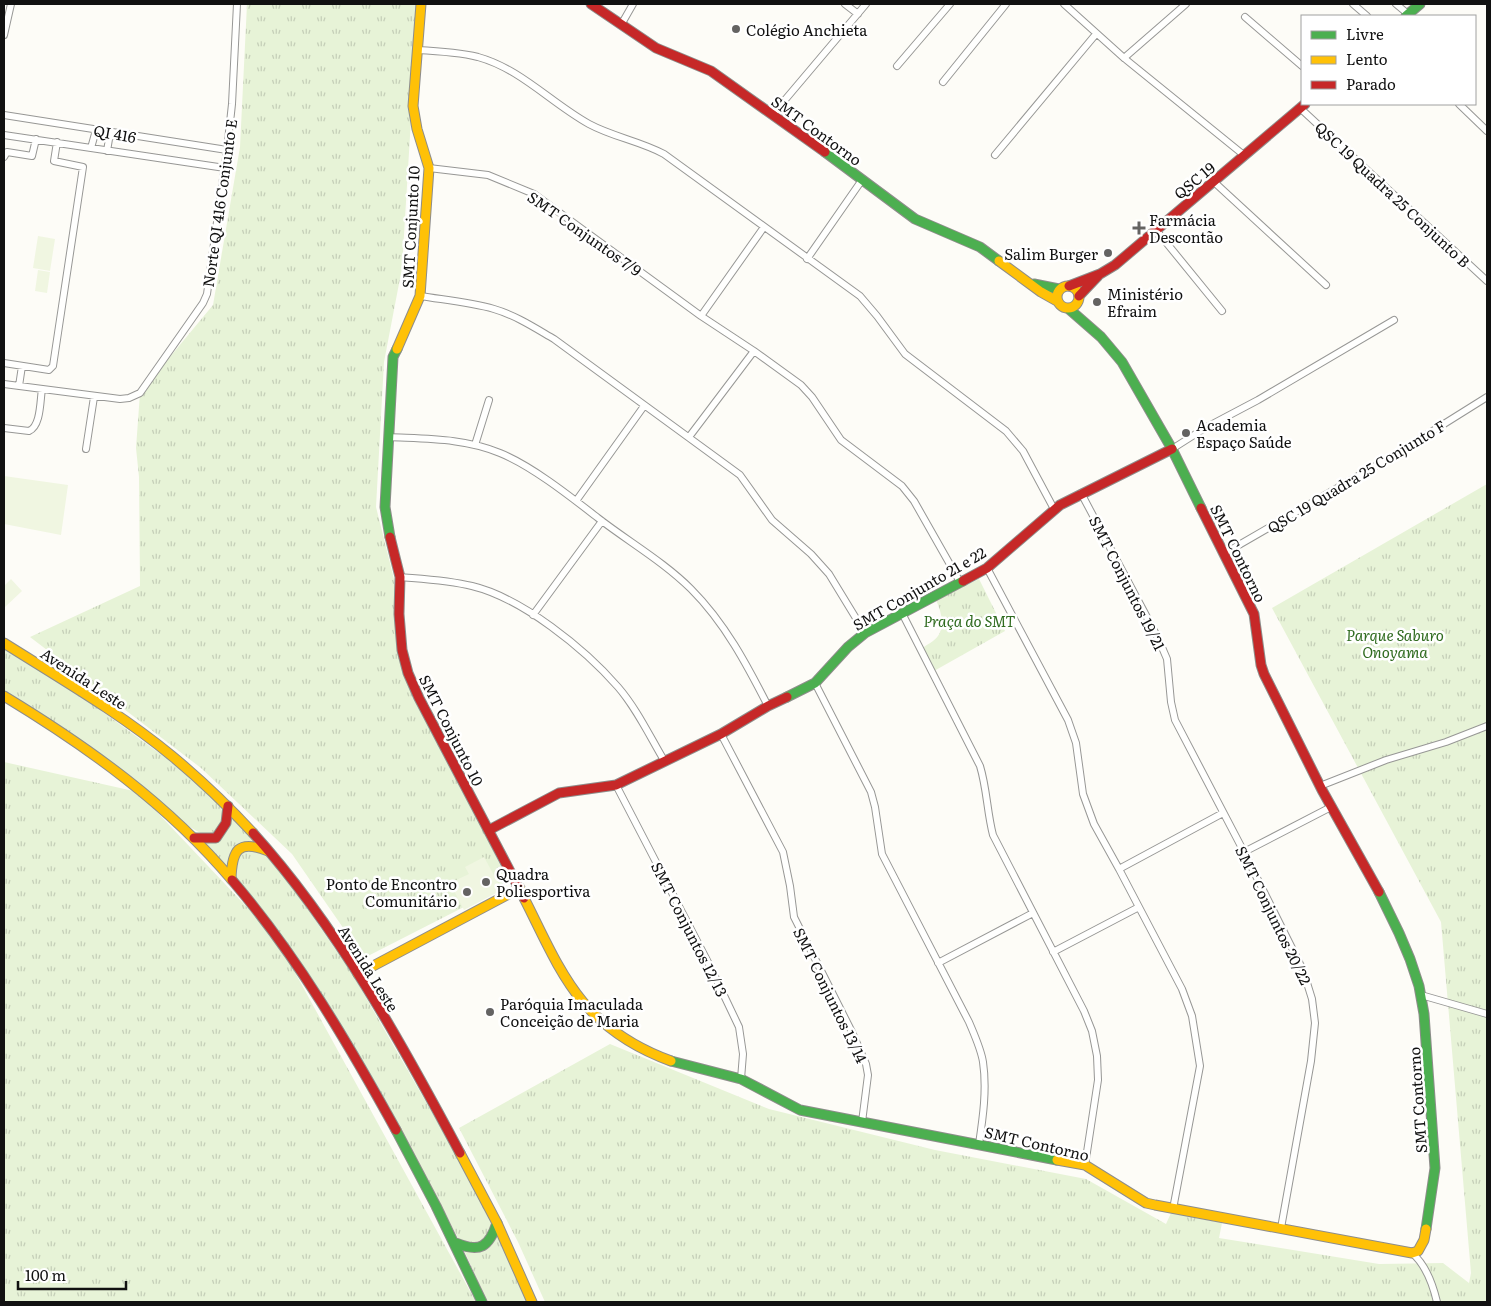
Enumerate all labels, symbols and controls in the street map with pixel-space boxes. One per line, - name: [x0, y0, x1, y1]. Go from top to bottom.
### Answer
- legend: [1301, 15, 1476, 105]
- place label: Colégio Anchieta: [746, 18, 868, 41]
- text: Livre: [1346, 22, 1384, 45]
- marker: Colégio Anchieta: [730, 23, 742, 35]
- text: Lento: [1346, 47, 1388, 70]
- text: Parado: [1346, 72, 1396, 95]
- street label: SMT Contorno: [767, 89, 867, 171]
- street label: QSC 19 Quadra 25 Conjunto B: [1310, 116, 1476, 272]
- street label: Norte QI 416 Conjunto E: [196, 117, 242, 289]
- street label: QI 416: [92, 118, 138, 148]
- street label: QSC 19: [1168, 156, 1220, 204]
- street label: SMT Conjunto 10: [395, 165, 425, 289]
- street label: SMT Conjuntos 7/9: [523, 185, 647, 281]
- place label: Farmácia Descontão: [1149, 208, 1223, 248]
- marker: Farmácia Descontão: [1133, 222, 1145, 234]
- place label: Salim Burger: [1004, 242, 1098, 265]
- marker: Salim Burger: [1102, 247, 1114, 259]
- place label: Ministério Efraim: [1107, 282, 1183, 322]
- marker: Ministério Efraim: [1091, 296, 1103, 308]
- place label: Academia Espaço Saúde: [1196, 413, 1292, 453]
- street label: QSC 19 Quadra 25 Conjunto F: [1262, 413, 1450, 539]
- marker: Academia Espaço Saúde: [1180, 427, 1192, 439]
- street label: SMT Contorno: [1205, 500, 1273, 606]
- street label: SMT Conjuntos 19/21: [1084, 512, 1172, 654]
- street label: SMT Conjunto 21 e 22: [848, 540, 990, 636]
- park label: Praça do SMT: [923, 609, 1016, 632]
- park label: Parque Saburo Onoyama: [1346, 623, 1444, 663]
- street label: Avenida Leste: [36, 642, 132, 715]
- street label: SMT Conjunto 10: [414, 670, 490, 790]
- street label: SMT Conjuntos 20/22: [1230, 842, 1318, 989]
- street label: SMT Conjuntos 12/13: [646, 858, 734, 1000]
- place label: Quadra Poliesportiva: [496, 862, 591, 902]
- place label: Ponto de Encontro Comunitário: [326, 872, 457, 912]
- marker: Quadra Poliesportiva: [480, 876, 492, 888]
- marker: Ponto de Encontro Comunitário: [461, 886, 473, 898]
- street label: Avenida Leste: [333, 920, 405, 1016]
- street label: SMT Conjuntos 13/14: [788, 923, 874, 1067]
- place label: Paróquia Imaculada Conceição de Maria: [500, 992, 644, 1032]
- marker: Paróquia Imaculada Conceição de Maria: [484, 1006, 496, 1018]
- street label: SMT Contorno: [1402, 1046, 1432, 1154]
- street label: SMT Contorno: [982, 1120, 1092, 1166]
- scale bar: [18, 1258, 125, 1290]
- text: 100 m: [25, 1263, 66, 1286]

